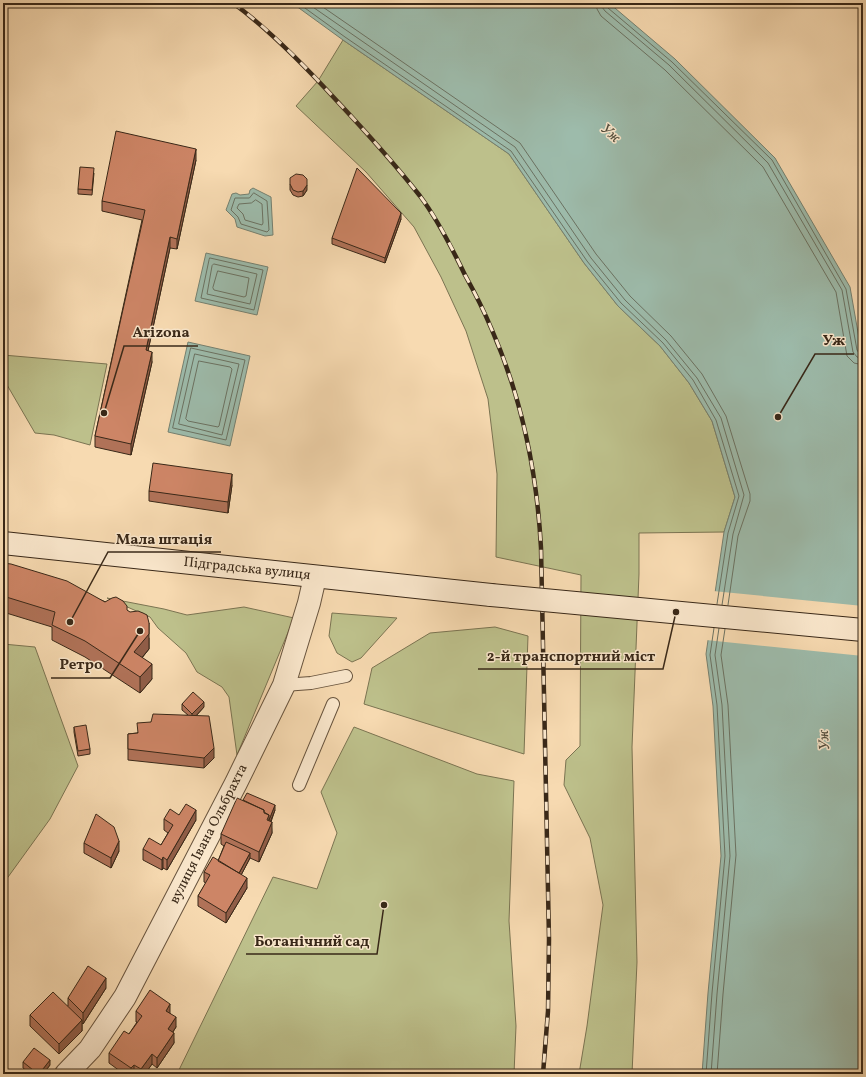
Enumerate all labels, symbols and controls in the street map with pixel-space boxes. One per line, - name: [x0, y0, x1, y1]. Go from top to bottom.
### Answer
- water label: Уж: [595, 119, 625, 149]
- callout: Arizona: [124, 319, 198, 346]
- text: Arizona: [132, 323, 190, 344]
- callout: Уж: [815, 327, 854, 354]
- text: Уж: [823, 331, 845, 352]
- callout: Мала штація: [108, 525, 221, 552]
- text: Мала штація: [116, 530, 213, 551]
- street label: Підградська вулиця: [183, 553, 311, 585]
- callout: 2-й транспортний міст: [478, 642, 663, 669]
- text: 2-й транспортний міст: [487, 647, 656, 668]
- callout: Ретро: [51, 651, 110, 678]
- text: Ретро: [59, 655, 103, 676]
- water label: Уж: [814, 729, 836, 751]
- street label: вулиця Івана Ольбрахта: [165, 761, 253, 907]
- callout: Ботанічний сад: [246, 927, 377, 954]
- text: Ботанічний сад: [254, 932, 370, 953]

